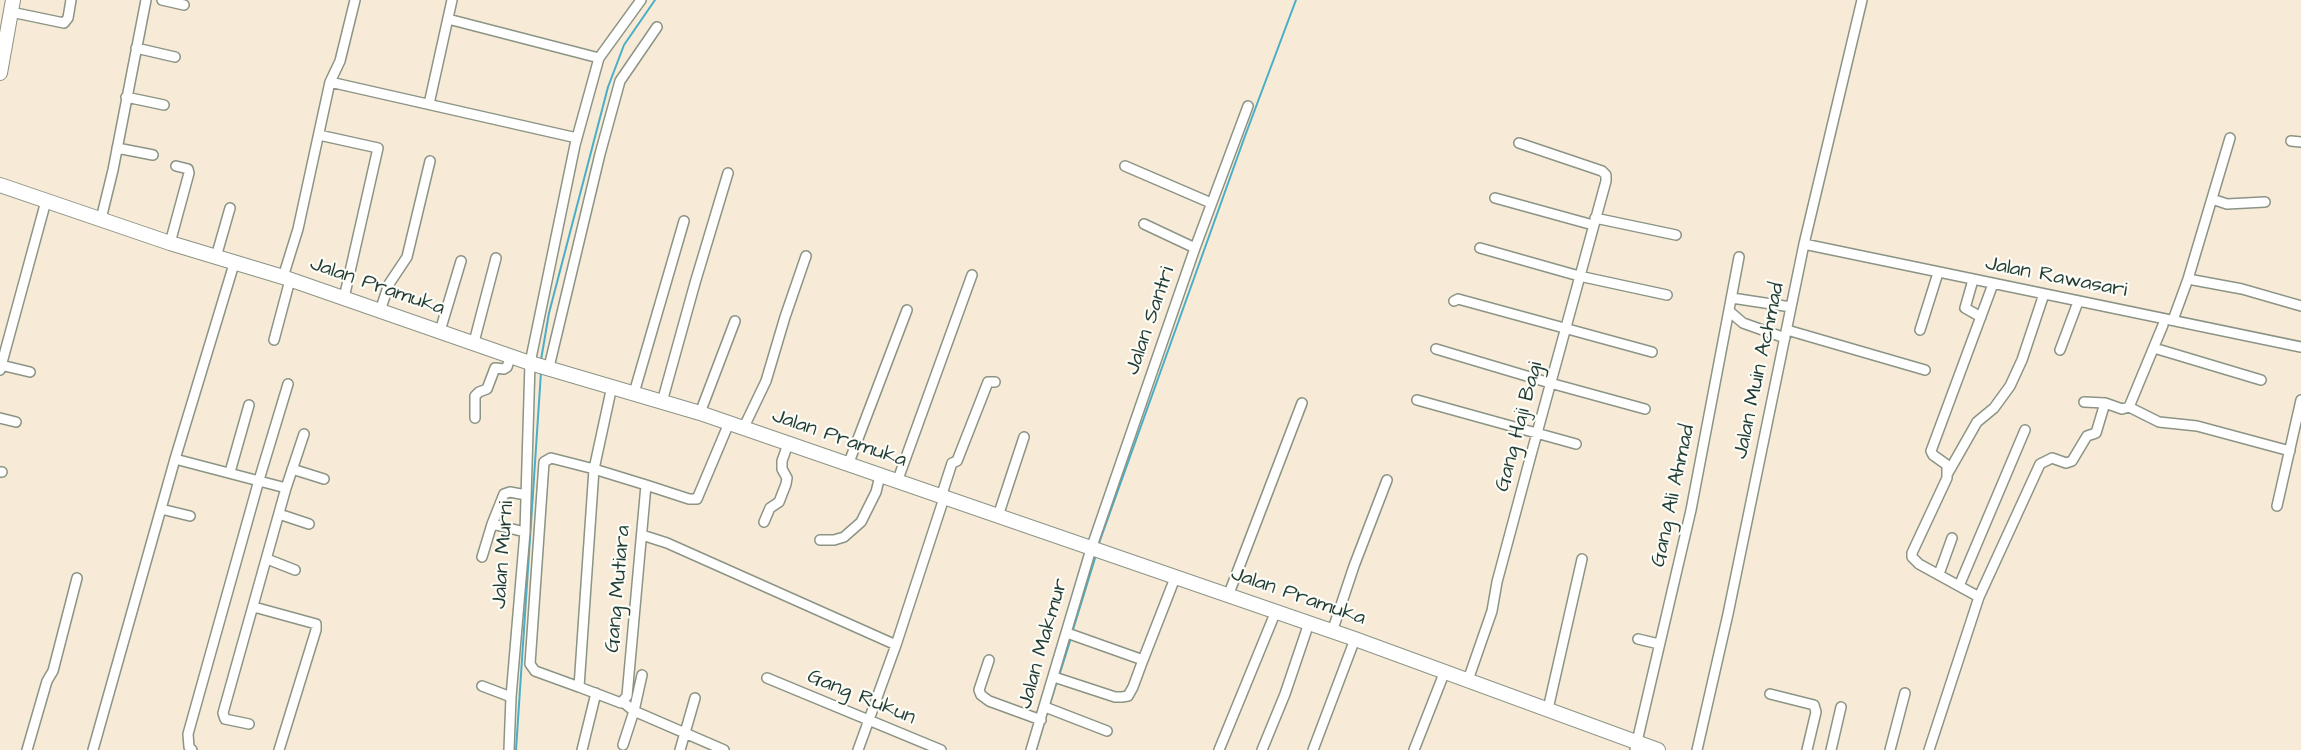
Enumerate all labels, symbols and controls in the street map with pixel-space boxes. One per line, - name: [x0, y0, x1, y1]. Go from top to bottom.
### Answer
- street label: Jalan Pramuka: [306, 252, 448, 322]
- street label: Jalan Rawasari: [1983, 252, 2129, 304]
- street label: Jalan Santri: [1121, 264, 1181, 378]
- street label: Jalan Muin Achmad: [1729, 280, 1791, 462]
- street label: Gang Haji Bagi: [1491, 359, 1549, 495]
- street label: Jalan Pramuka: [768, 404, 910, 474]
- street label: Gang Ali Ahmad: [1647, 422, 1701, 570]
- street label: Jalan Murni: [488, 500, 520, 610]
- street label: Gang Mutiara: [601, 524, 637, 654]
- street label: Jalan Pramuka: [1227, 562, 1369, 632]
- street label: Jalan Makmur: [1013, 576, 1075, 712]
- street label: Gang Rukun: [803, 665, 919, 731]

